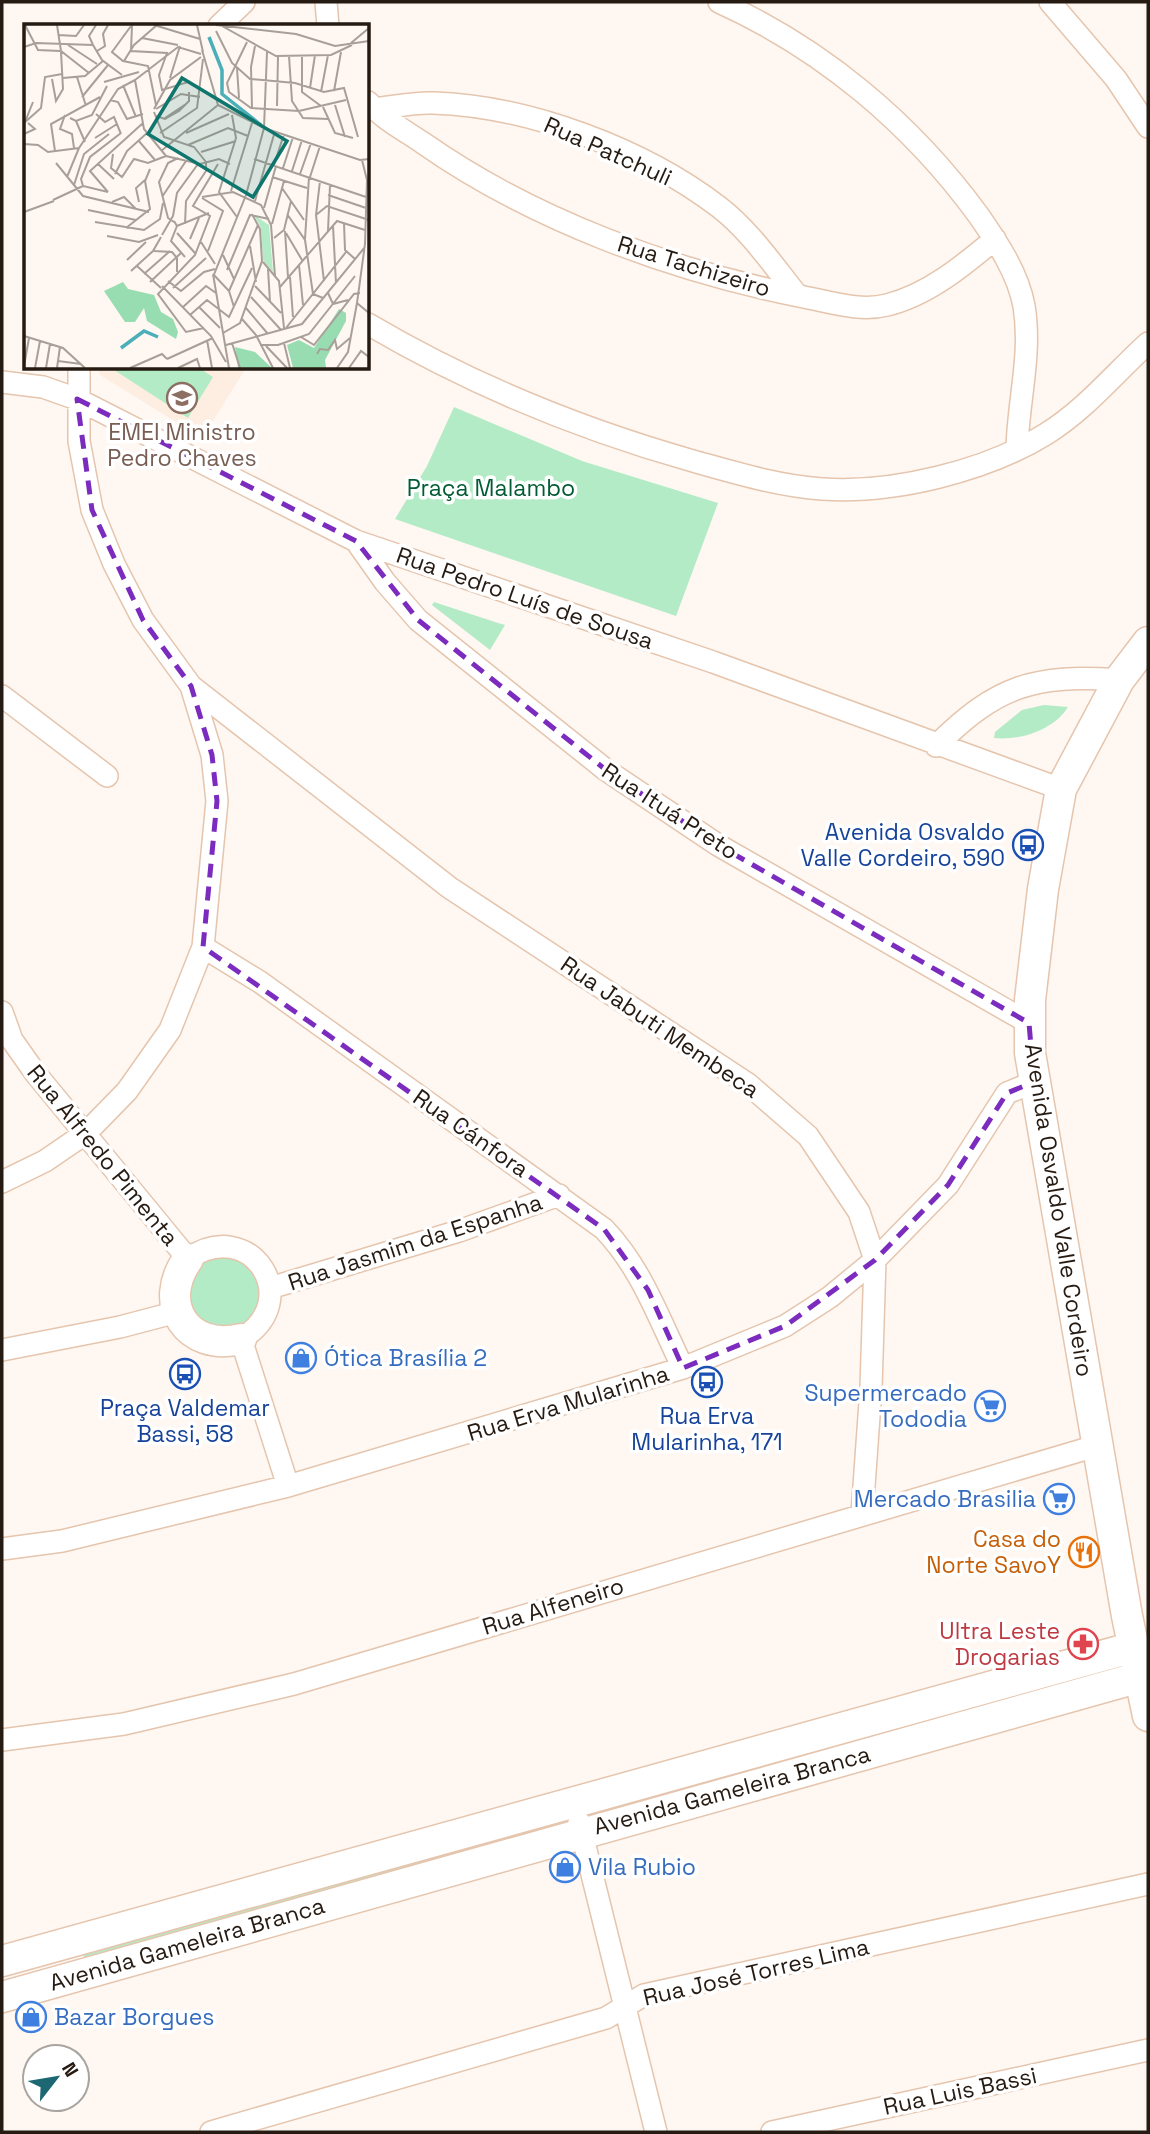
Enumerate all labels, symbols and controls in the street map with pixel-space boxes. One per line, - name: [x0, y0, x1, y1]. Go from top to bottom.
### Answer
- inset map: [24, 24, 369, 369]
- street label: Rua Patchuli: [539, 109, 677, 193]
- street label: Rua Tachizeiro: [614, 229, 774, 303]
- school or university icon: EMEI Ministro Pedro Chaves: [165, 381, 199, 415]
- place label: EMEI Ministro Pedro Chaves: [107, 417, 257, 473]
- park label: Praça Malambo: [407, 473, 575, 503]
- street label: Rua Pedro Luís de Sousa: [392, 540, 658, 656]
- street label: Rua Ituá Preto: [596, 756, 744, 866]
- place label: Avenida Osvaldo Valle Cordeiro, 590: [800, 817, 1005, 873]
- bus stop icon: Avenida Osvaldo Valle Cordeiro, 590: [1011, 828, 1045, 862]
- street label: Rua Jabuti Membeca: [555, 949, 765, 1105]
- street label: Avenida Osvaldo Valle Cordeiro: [1018, 1041, 1100, 1379]
- street label: Rua Alfredo Pimenta: [21, 1058, 185, 1252]
- street label: Rua Cánfora: [407, 1082, 535, 1184]
- street label: Rua Jasmim da Espanha: [284, 1187, 546, 1297]
- shop icon: Ótica Brasília 2: [284, 1341, 318, 1375]
- place label: Ótica Brasília 2: [324, 1343, 487, 1373]
- bus stop icon: Praça Valdemar Bassi, 58: [168, 1357, 202, 1391]
- street label: Rua Erva Mularinha: [464, 1358, 672, 1448]
- bus stop icon: Rua Erva Mularinha, 171: [690, 1365, 724, 1399]
- place label: Supermercado Tododia: [804, 1378, 967, 1434]
- supermarket icon: Supermercado Tododia: [973, 1389, 1007, 1423]
- place label: Praça Valdemar Bassi, 58: [100, 1393, 270, 1449]
- place label: Rua Erva Mularinha, 171: [631, 1401, 783, 1457]
- supermarket icon: Mercado Brasilia: [1042, 1482, 1076, 1516]
- place label: Mercado Brasilia: [854, 1484, 1036, 1514]
- place label: Casa do Norte SavoY: [926, 1524, 1061, 1580]
- restaurant icon: Casa do Norte SavoY: [1067, 1535, 1101, 1569]
- street label: Rua Alfeneiro: [479, 1570, 627, 1642]
- place label: Ultra Leste Drogarias: [939, 1616, 1060, 1672]
- pharmacy icon: Ultra Leste Drogarias: [1066, 1627, 1100, 1661]
- street label: Avenida Gameleira Branca: [590, 1739, 874, 1841]
- shop icon: Vila Rubio: [548, 1850, 582, 1884]
- place label: Vila Rubio: [588, 1852, 696, 1882]
- street label: Avenida Gameleira Branca: [46, 1890, 328, 1998]
- street label: Rua José Torres Lima: [640, 1931, 872, 2013]
- shop icon: Bazar Borgues: [14, 2000, 48, 2034]
- place label: Bazar Borgues: [54, 2002, 214, 2032]
- north arrow: [21, 2043, 91, 2113]
- text: N: [56, 2058, 84, 2081]
- street label: Rua Luis Bassi: [881, 2060, 1039, 2122]

